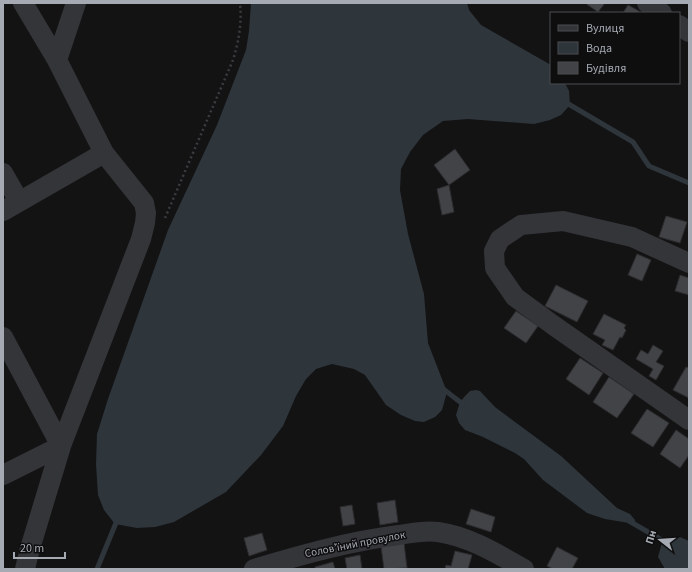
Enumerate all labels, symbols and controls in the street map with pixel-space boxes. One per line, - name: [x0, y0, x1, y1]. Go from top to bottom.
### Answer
- legend: [550, 12, 680, 84]
- text: Вулиця: [586, 20, 624, 37]
- text: Вода: [586, 40, 612, 57]
- text: Будівля: [586, 60, 626, 77]
- north arrow: [640, 520, 680, 560]
- street label: Соловʼїний провулок: [304, 527, 407, 561]
- text: Пн: [642, 528, 660, 546]
- scale bar: [14, 534, 65, 560]
- text: 20 m: [20, 540, 44, 557]

